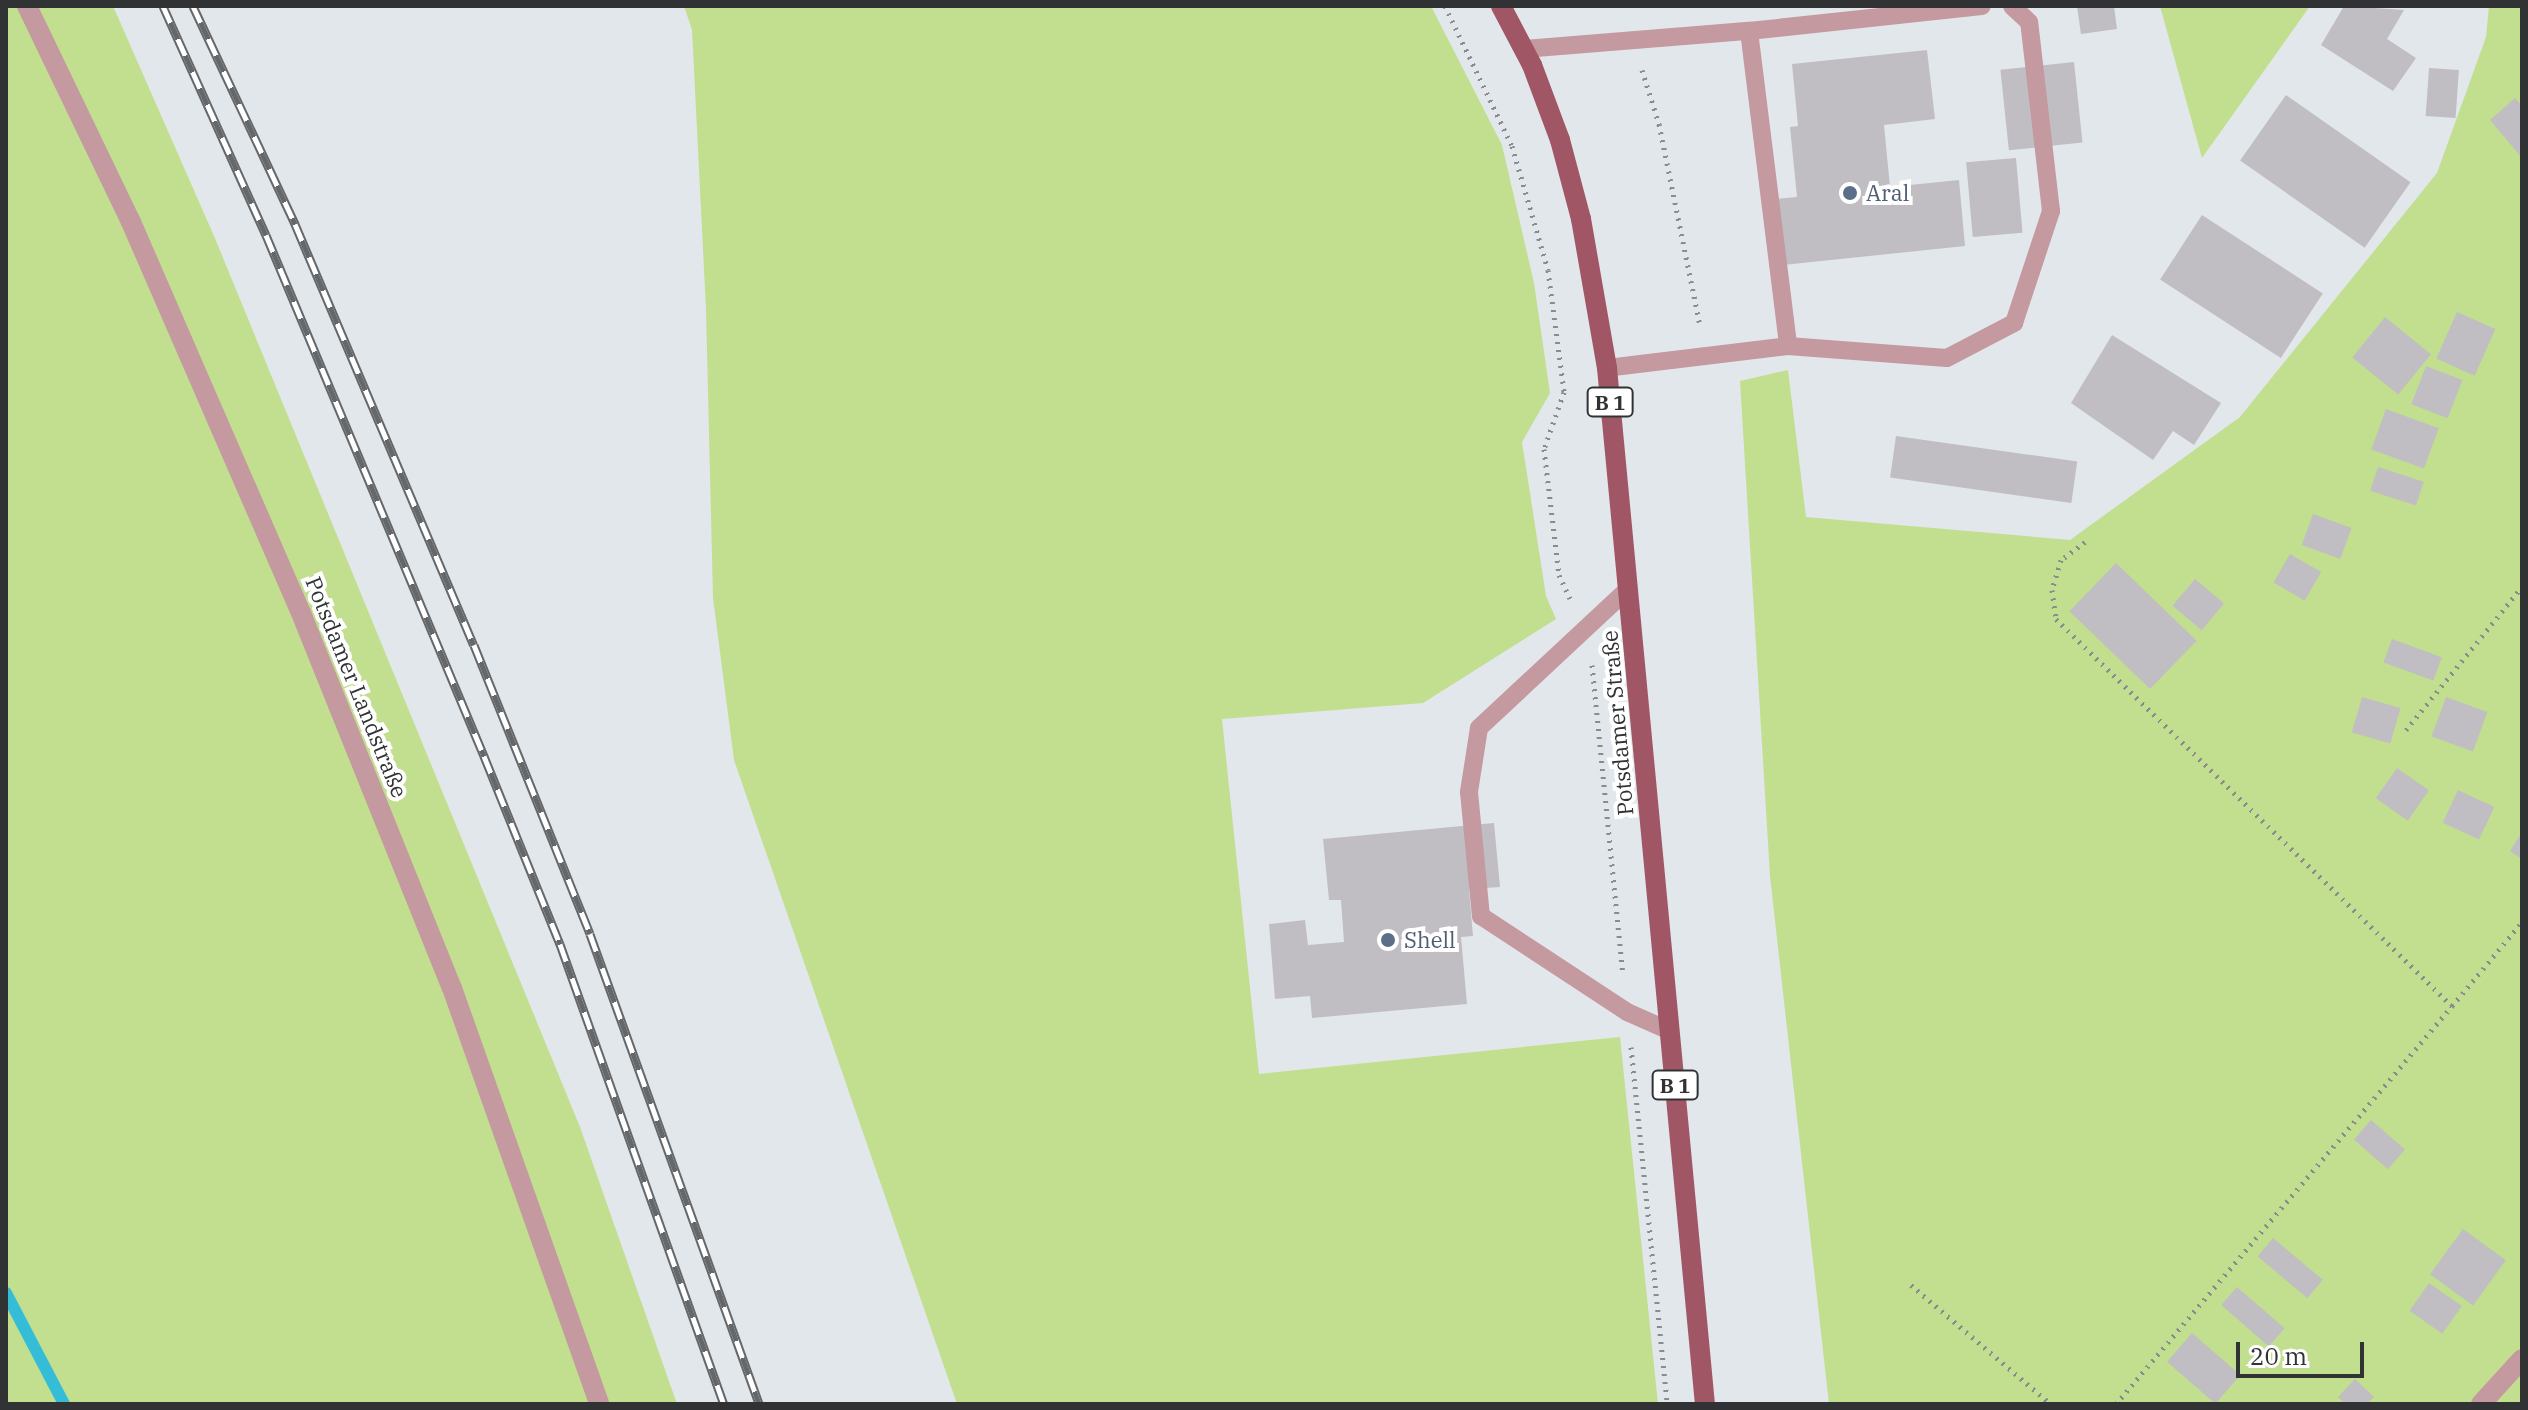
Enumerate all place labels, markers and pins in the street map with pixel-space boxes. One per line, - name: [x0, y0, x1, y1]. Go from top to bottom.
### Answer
- place label: Aral: [1866, 180, 1909, 206]
- marker: Aral: [1841, 184, 1859, 202]
- place label: Shell: [1404, 927, 1456, 953]
- marker: Shell: [1379, 931, 1397, 949]

